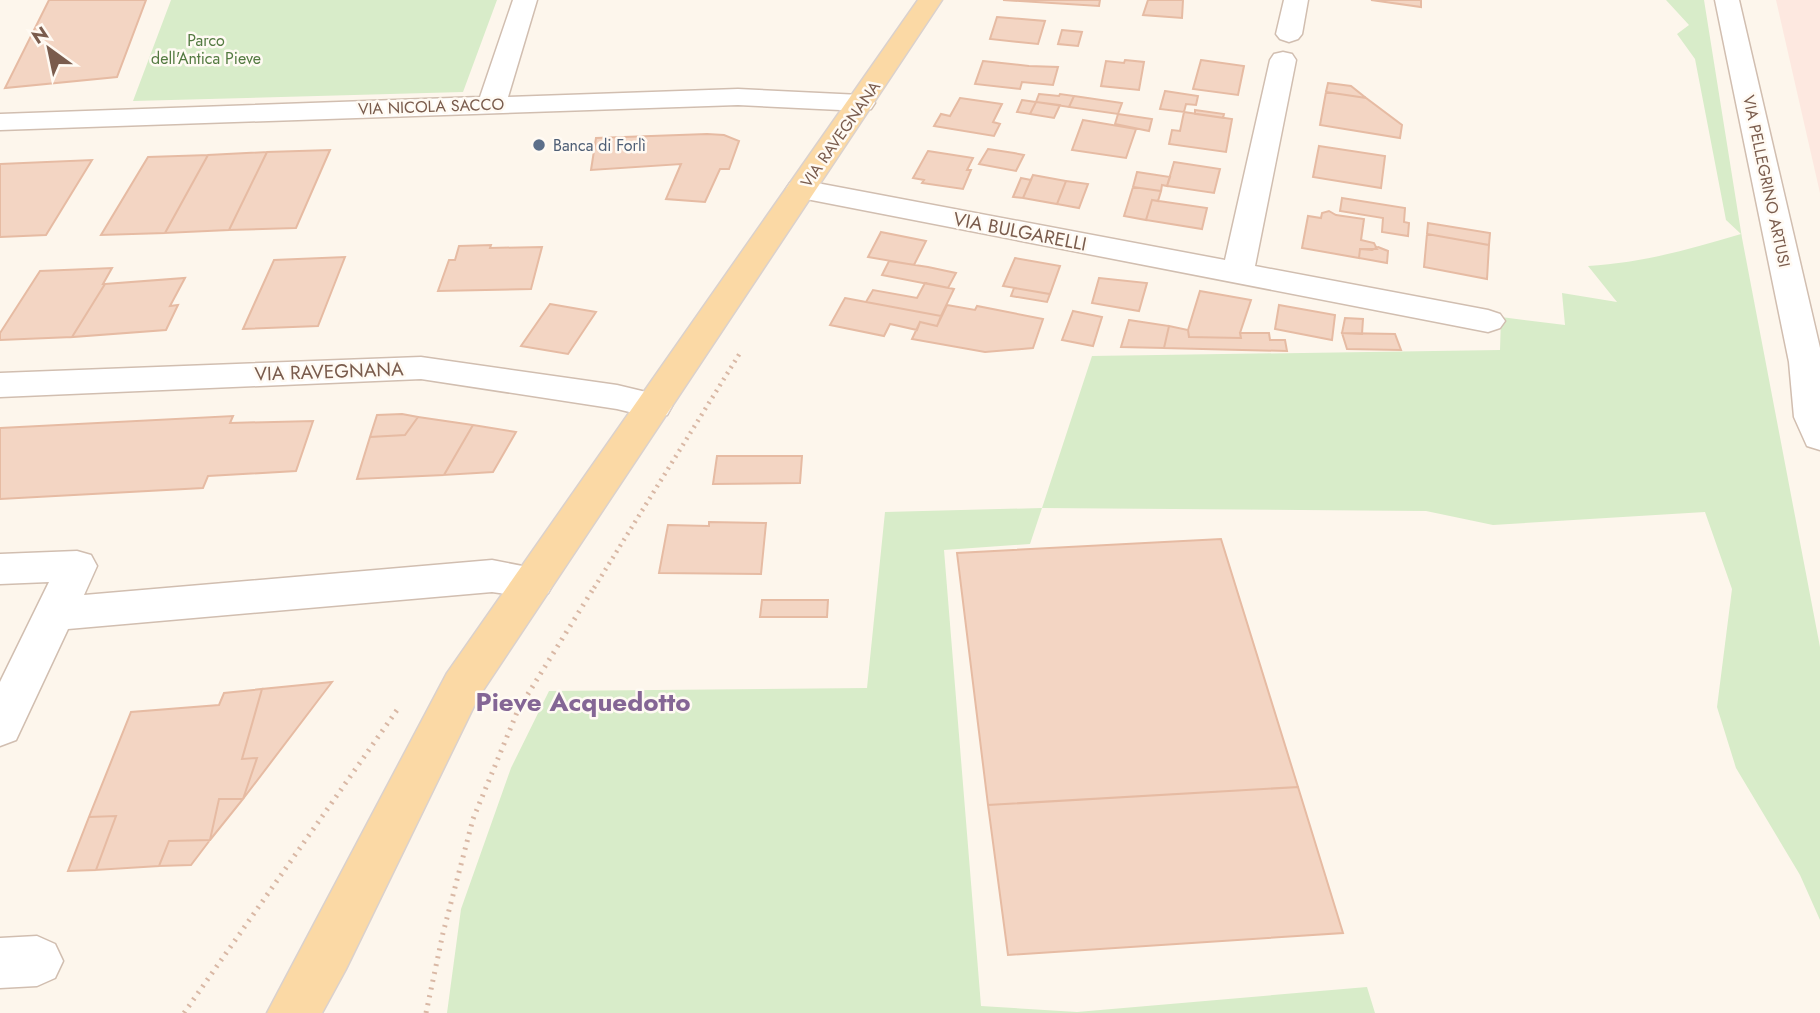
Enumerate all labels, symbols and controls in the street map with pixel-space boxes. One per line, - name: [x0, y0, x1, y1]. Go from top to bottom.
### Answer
- north arrow: [14, 14, 84, 84]
- text: N: [26, 20, 54, 51]
- park label: Parco dell'Antica Pieve: [151, 29, 261, 70]
- street label: VIA RAVEGNANA: [795, 76, 886, 192]
- street label: VIA NICOLA SACCO: [358, 92, 504, 121]
- street label: VIA PELLEGRINO ARTUSI: [1737, 93, 1796, 269]
- place label: Banca di Forlì: [553, 134, 646, 157]
- marker: Banca di Forlì: [531, 137, 547, 153]
- street label: VIA BULGARELLI: [951, 205, 1089, 258]
- street label: VIA RAVEGNANA: [254, 355, 404, 388]
- district label: Pieve Acquedotto: [476, 683, 691, 721]

